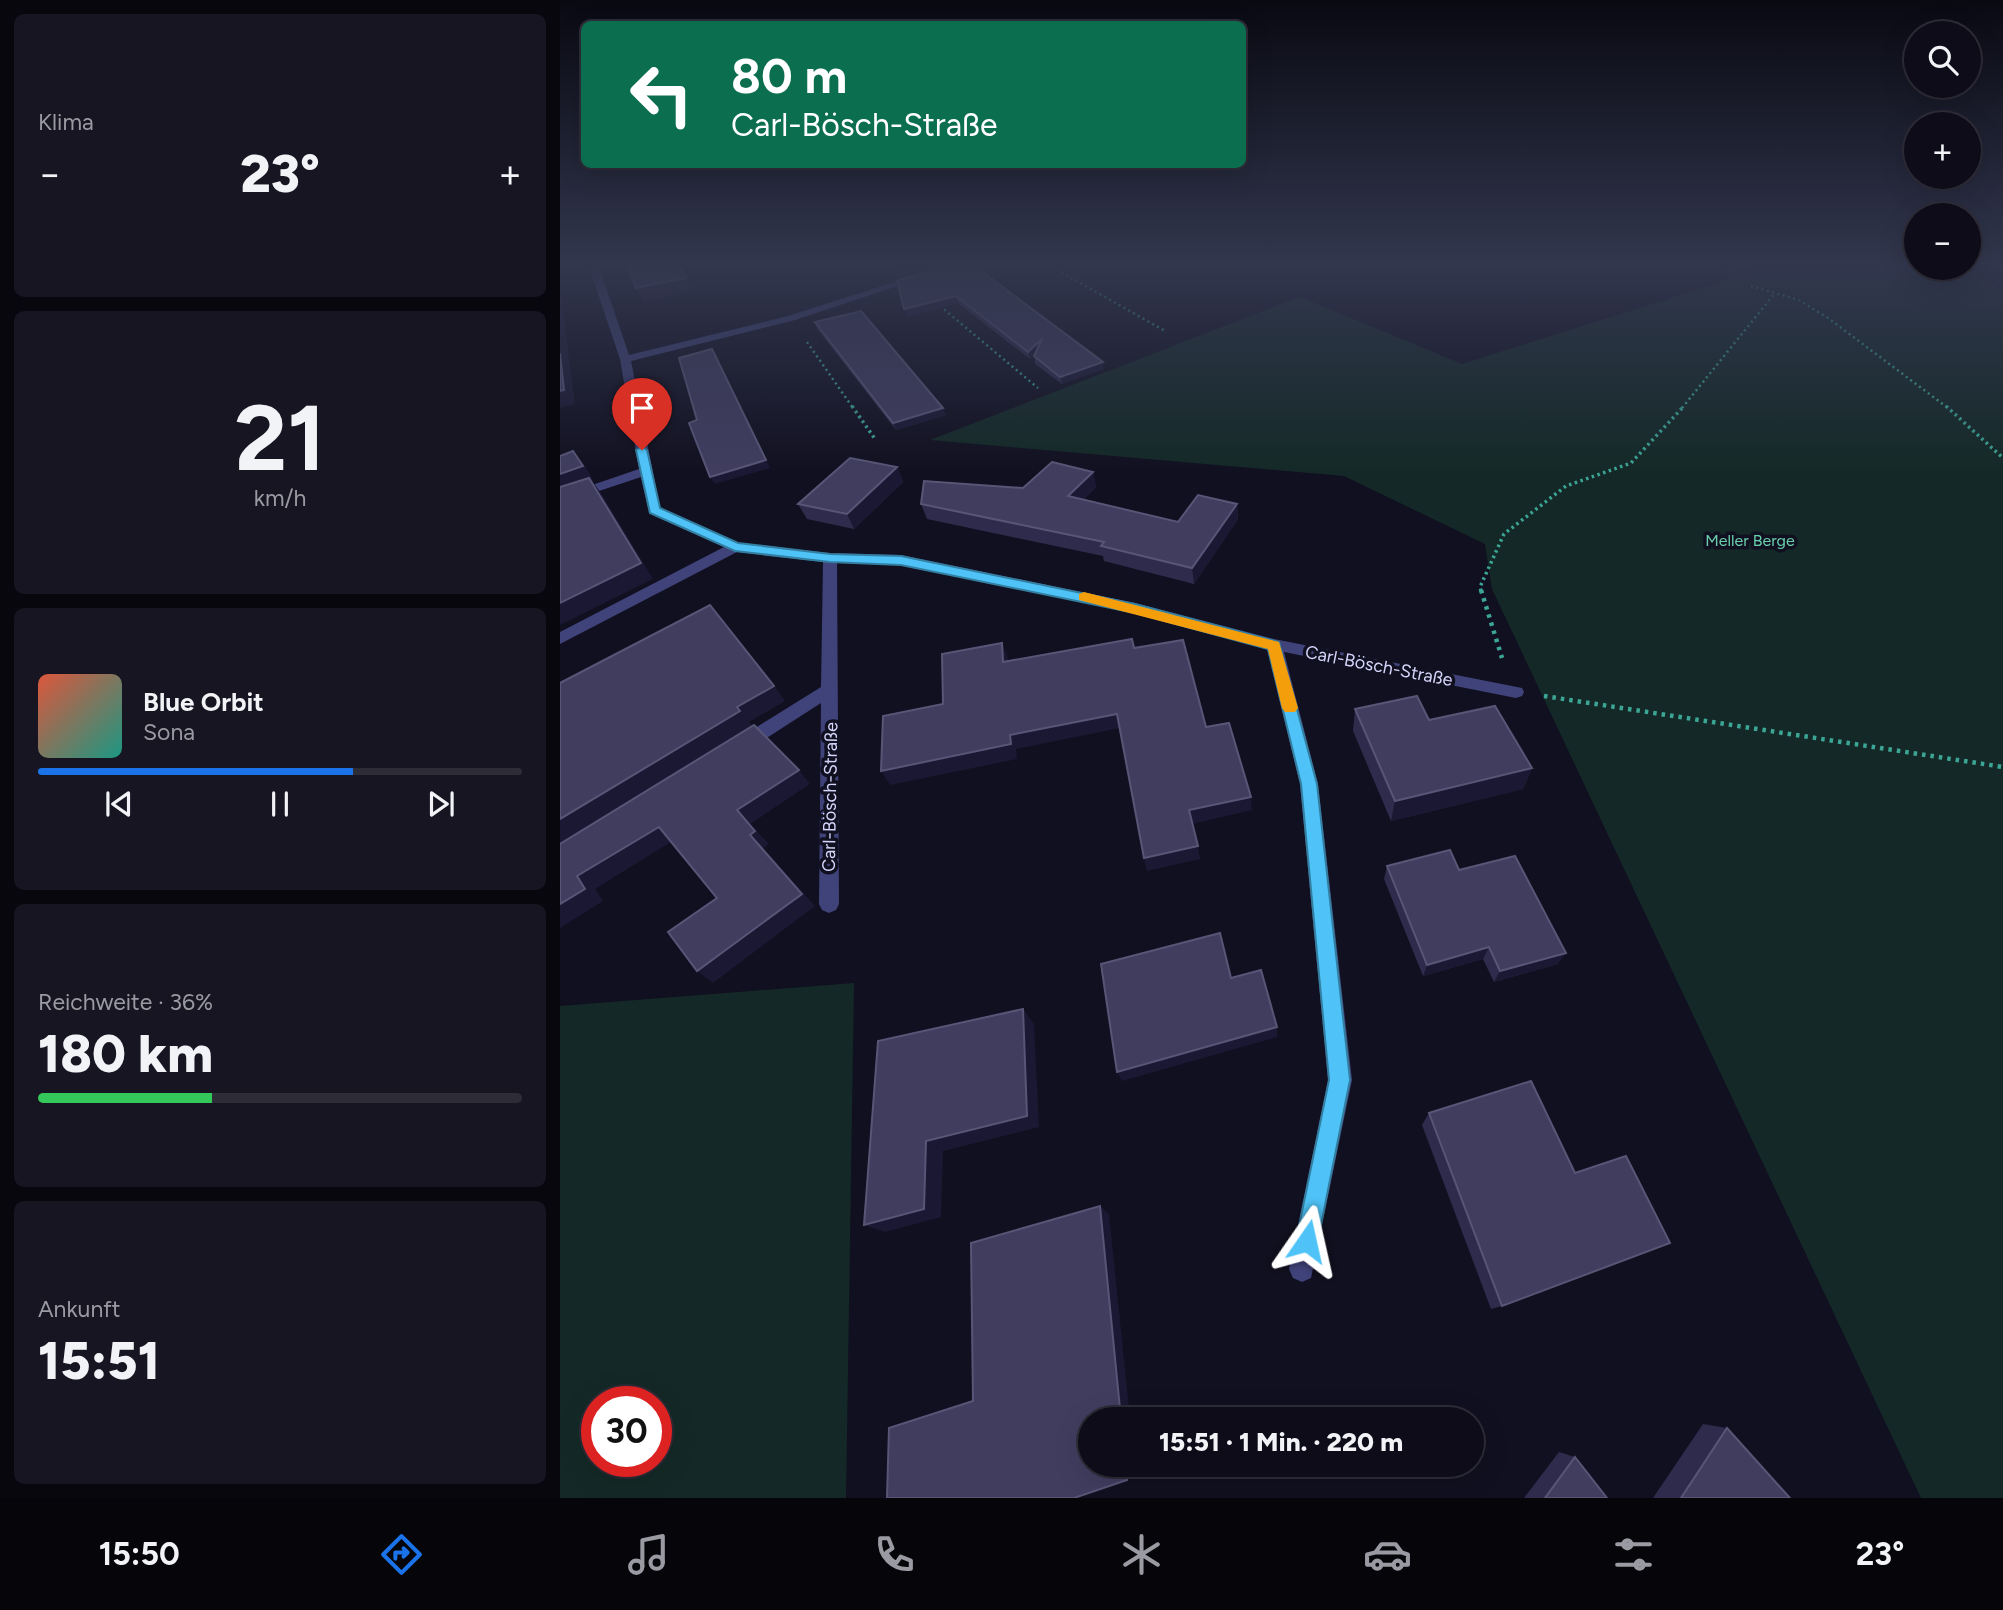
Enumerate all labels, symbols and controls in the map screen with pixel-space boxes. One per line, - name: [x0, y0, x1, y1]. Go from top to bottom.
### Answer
- map controls: [1904, 21, 1981, 280]
- button: search: [1904, 21, 1981, 98]
- text: 80 m: [731, 46, 847, 105]
- icon: left: [616, 49, 707, 140]
- text: Carl-Bösch-Straße: [731, 106, 998, 144]
- text: Klima: [38, 108, 94, 136]
- button: +: [1904, 112, 1981, 189]
- text: 23°: [240, 143, 320, 205]
- text: −: [38, 151, 62, 197]
- text: +: [498, 151, 522, 197]
- button: −: [1904, 203, 1981, 280]
- pin: [612, 378, 672, 450]
- text: 21: [234, 384, 326, 493]
- icon: arrive: [623, 389, 661, 427]
- text: km/h: [254, 484, 306, 512]
- park label: Meller Berge: [1705, 531, 1795, 550]
- street label: Carl-Bösch-Straße: [1303, 641, 1455, 691]
- text: Blue Orbit: [143, 686, 264, 718]
- text: Sona: [143, 718, 195, 746]
- street label: Carl-Bösch-Straße: [818, 722, 842, 872]
- icon: previous: [100, 785, 138, 823]
- icon: pause: [261, 785, 299, 823]
- icon: next: [422, 785, 460, 823]
- text: Reichweite · 36%: [38, 988, 213, 1016]
- text: 180 km: [38, 1023, 213, 1085]
- position arrow: [1270, 1204, 1344, 1278]
- text: Ankunft: [38, 1295, 120, 1323]
- text: 15:51: [38, 1330, 160, 1392]
- speed limit sign: 30: [581, 1386, 672, 1477]
- text: 15:51 · 1 Min. · 220 m: [1159, 1426, 1403, 1458]
- icon: directions: [377, 1530, 426, 1579]
- icon: music: [624, 1530, 673, 1579]
- icon: phone: [870, 1530, 919, 1579]
- icon: climate: [1117, 1530, 1166, 1579]
- icon: car: [1363, 1530, 1412, 1579]
- icon: filters: [1609, 1530, 1658, 1579]
- text: 15:50: [99, 1535, 180, 1573]
- text: 23°: [1856, 1535, 1904, 1573]

